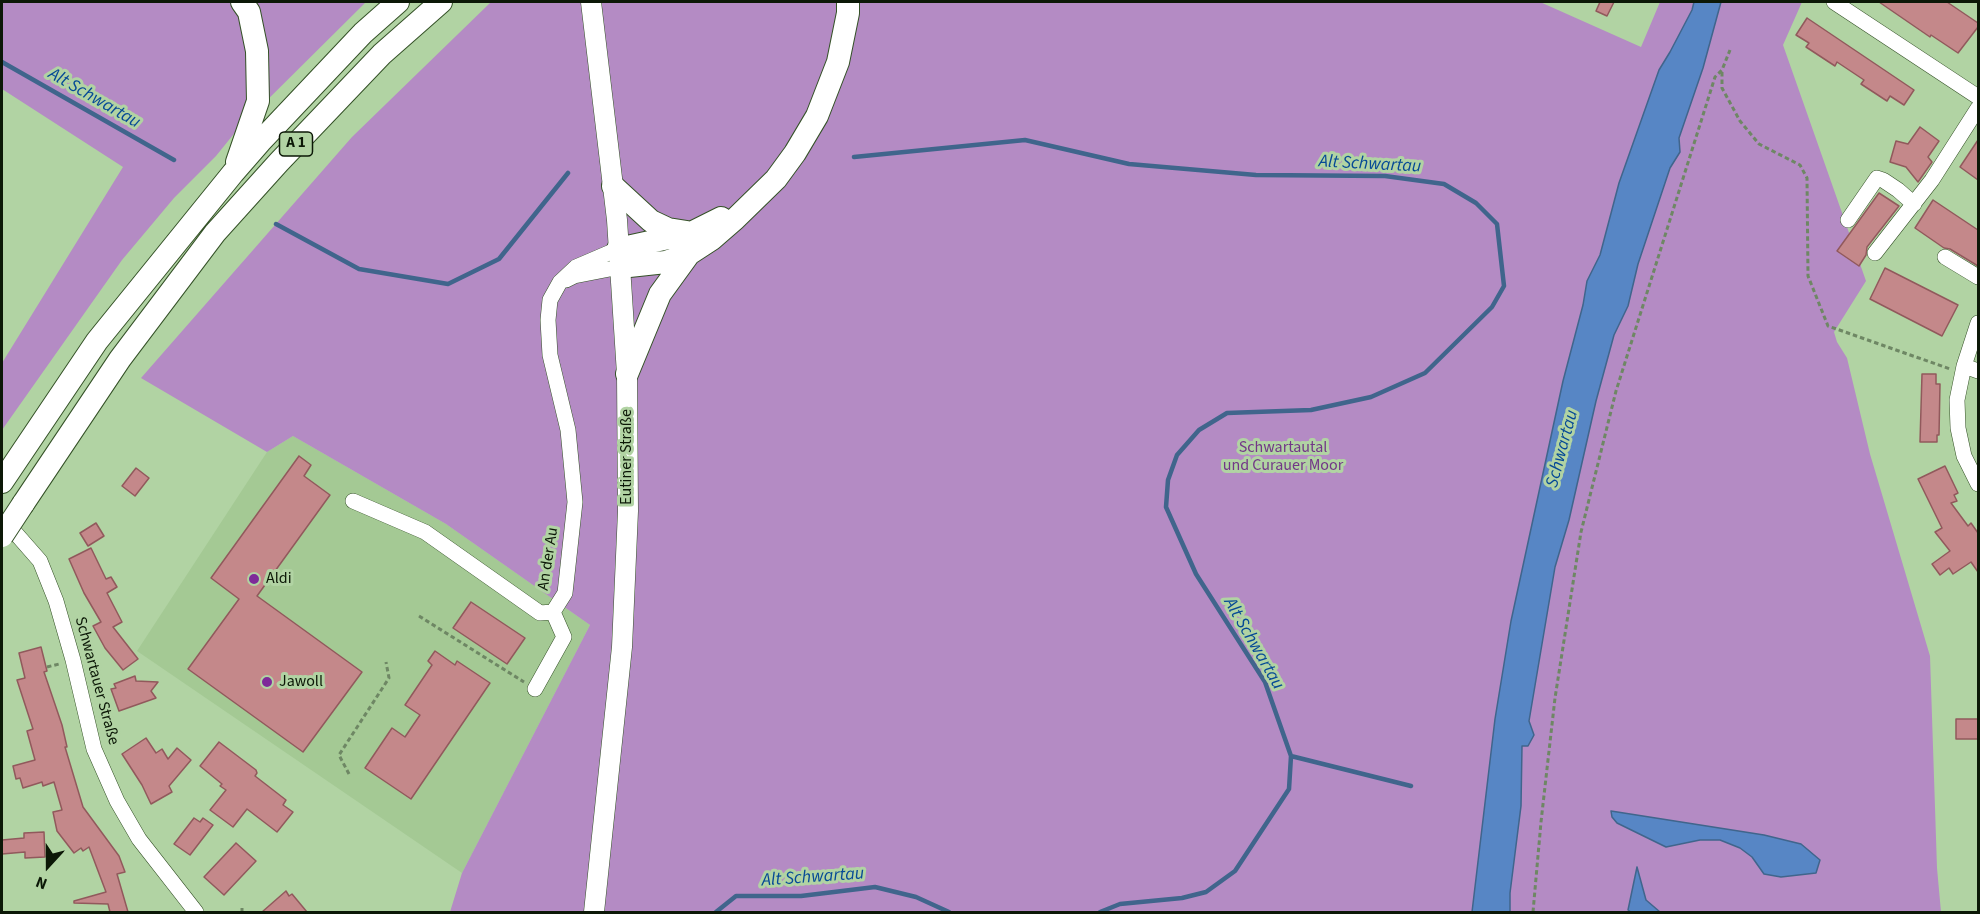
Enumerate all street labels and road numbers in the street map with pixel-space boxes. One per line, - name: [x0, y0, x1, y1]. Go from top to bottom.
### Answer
- road number: A 1: [280, 132, 312, 156]
- street label: Eutiner Straße: [617, 409, 637, 505]
- street label: An der Au: [535, 526, 563, 592]
- street label: Schwartauer Straße: [70, 615, 122, 747]

